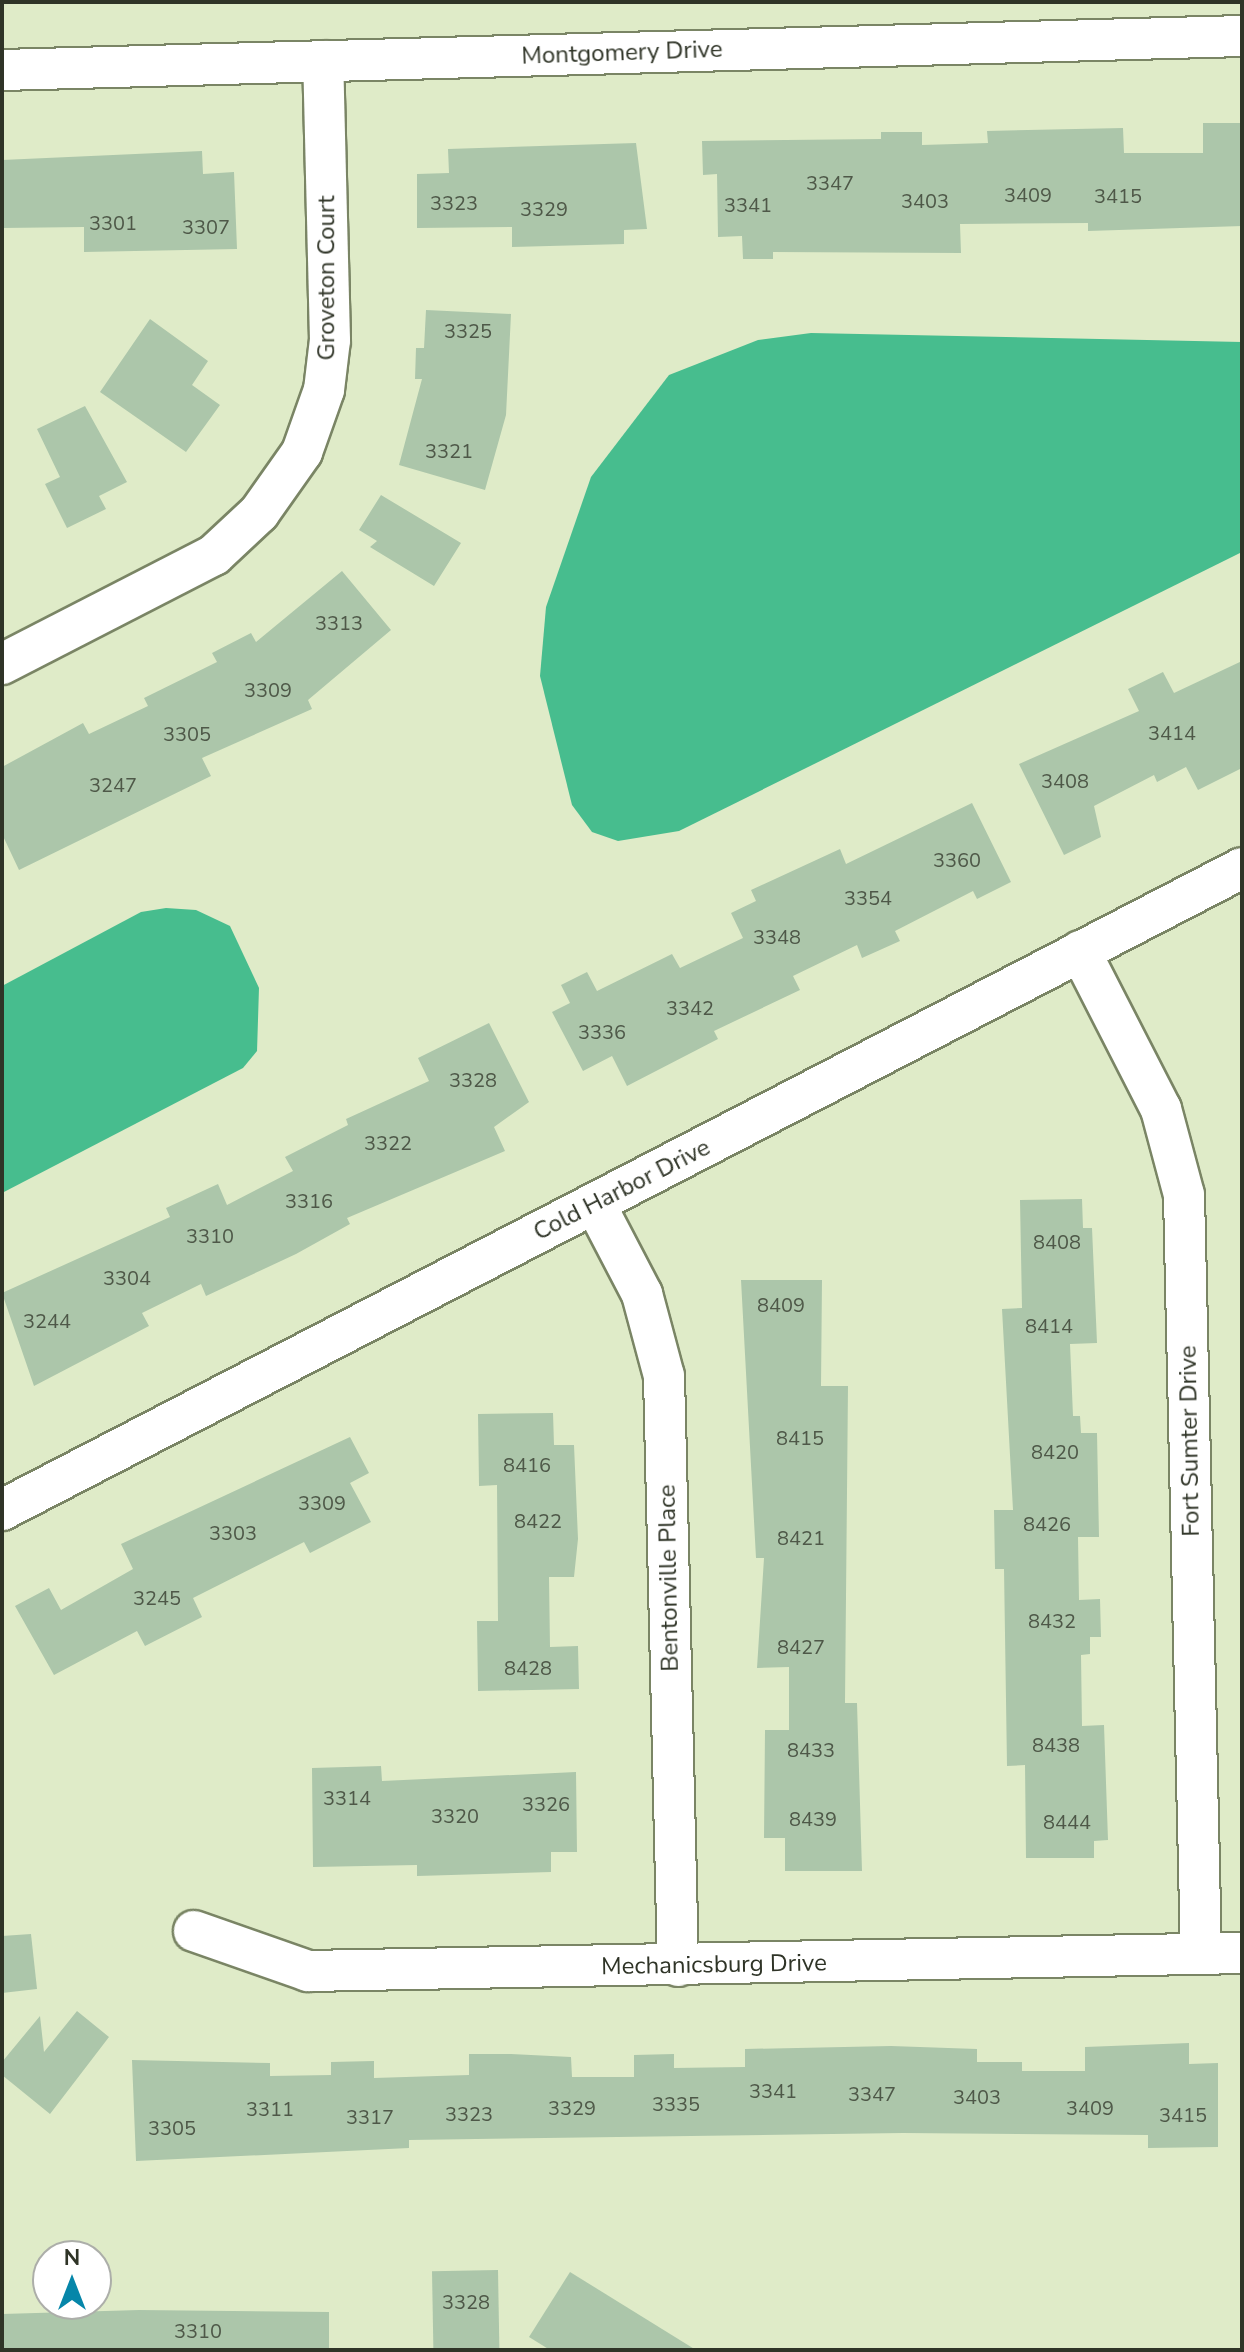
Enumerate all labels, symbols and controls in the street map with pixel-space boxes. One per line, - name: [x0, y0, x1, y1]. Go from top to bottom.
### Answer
- street label: Montgomery Drive: [521, 35, 723, 71]
- house number: 3347: [806, 171, 854, 195]
- house number: 3409: [1004, 183, 1052, 207]
- house number: 3415: [1094, 184, 1142, 208]
- house number: 3403: [901, 189, 949, 213]
- house number: 3323: [430, 191, 478, 215]
- house number: 3341: [724, 193, 772, 217]
- street label: Groveton Court: [313, 195, 341, 361]
- house number: 3329: [520, 197, 568, 221]
- house number: 3301: [89, 211, 137, 235]
- house number: 3307: [182, 215, 230, 239]
- house number: 3325: [444, 319, 492, 343]
- house number: 3321: [425, 439, 473, 463]
- house number: 3313: [315, 611, 363, 635]
- house number: 3309: [244, 678, 292, 702]
- house number: 3414: [1148, 721, 1196, 745]
- house number: 3305: [163, 722, 211, 746]
- house number: 3408: [1041, 769, 1089, 793]
- house number: 3247: [89, 773, 137, 797]
- house number: 3360: [933, 848, 981, 872]
- house number: 3354: [844, 886, 892, 910]
- house number: 3348: [753, 925, 801, 949]
- house number: 3342: [666, 996, 714, 1020]
- house number: 3336: [578, 1020, 626, 1044]
- house number: 3328: [449, 1068, 497, 1092]
- house number: 3322: [364, 1131, 412, 1155]
- street label: Cold Harbor Drive: [529, 1133, 715, 1247]
- house number: 3316: [285, 1189, 333, 1213]
- house number: 3310: [186, 1224, 234, 1248]
- house number: 8408: [1033, 1230, 1081, 1254]
- house number: 3304: [103, 1266, 151, 1290]
- house number: 8409: [757, 1293, 805, 1317]
- house number: 3244: [23, 1309, 71, 1333]
- house number: 8414: [1025, 1314, 1073, 1338]
- street label: Fort Sumter Drive: [1174, 1345, 1206, 1537]
- house number: 8415: [776, 1426, 824, 1450]
- house number: 8420: [1031, 1440, 1079, 1464]
- house number: 8416: [503, 1453, 551, 1477]
- street label: Bentonville Place: [653, 1484, 685, 1672]
- house number: 3309: [298, 1491, 346, 1515]
- house number: 8422: [514, 1509, 562, 1533]
- house number: 8426: [1023, 1512, 1071, 1536]
- house number: 3303: [209, 1521, 257, 1545]
- house number: 8421: [777, 1526, 825, 1550]
- house number: 3245: [133, 1586, 181, 1610]
- house number: 8432: [1028, 1609, 1076, 1633]
- house number: 8427: [777, 1635, 825, 1659]
- house number: 8428: [504, 1656, 552, 1680]
- house number: 8438: [1032, 1733, 1080, 1757]
- house number: 8433: [787, 1738, 835, 1762]
- house number: 3314: [323, 1786, 371, 1810]
- house number: 3326: [522, 1792, 570, 1816]
- house number: 3320: [431, 1804, 479, 1828]
- house number: 8439: [789, 1807, 837, 1831]
- house number: 8444: [1043, 1810, 1091, 1834]
- street label: Mechanicsburg Drive: [601, 1949, 827, 1981]
- house number: 3341: [749, 2079, 797, 2103]
- house number: 3347: [848, 2082, 896, 2106]
- house number: 3403: [953, 2085, 1001, 2109]
- house number: 3335: [652, 2092, 700, 2116]
- house number: 3329: [548, 2096, 596, 2120]
- house number: 3409: [1066, 2096, 1114, 2120]
- house number: 3311: [246, 2097, 294, 2121]
- house number: 3323: [445, 2102, 493, 2126]
- house number: 3415: [1159, 2103, 1207, 2127]
- house number: 3317: [346, 2105, 394, 2129]
- house number: 3305: [148, 2116, 196, 2140]
- north arrow: [32, 2240, 112, 2320]
- text: N: [64, 2243, 80, 2273]
- house number: 3328: [442, 2290, 490, 2314]
- house number: 3310: [174, 2319, 222, 2343]

